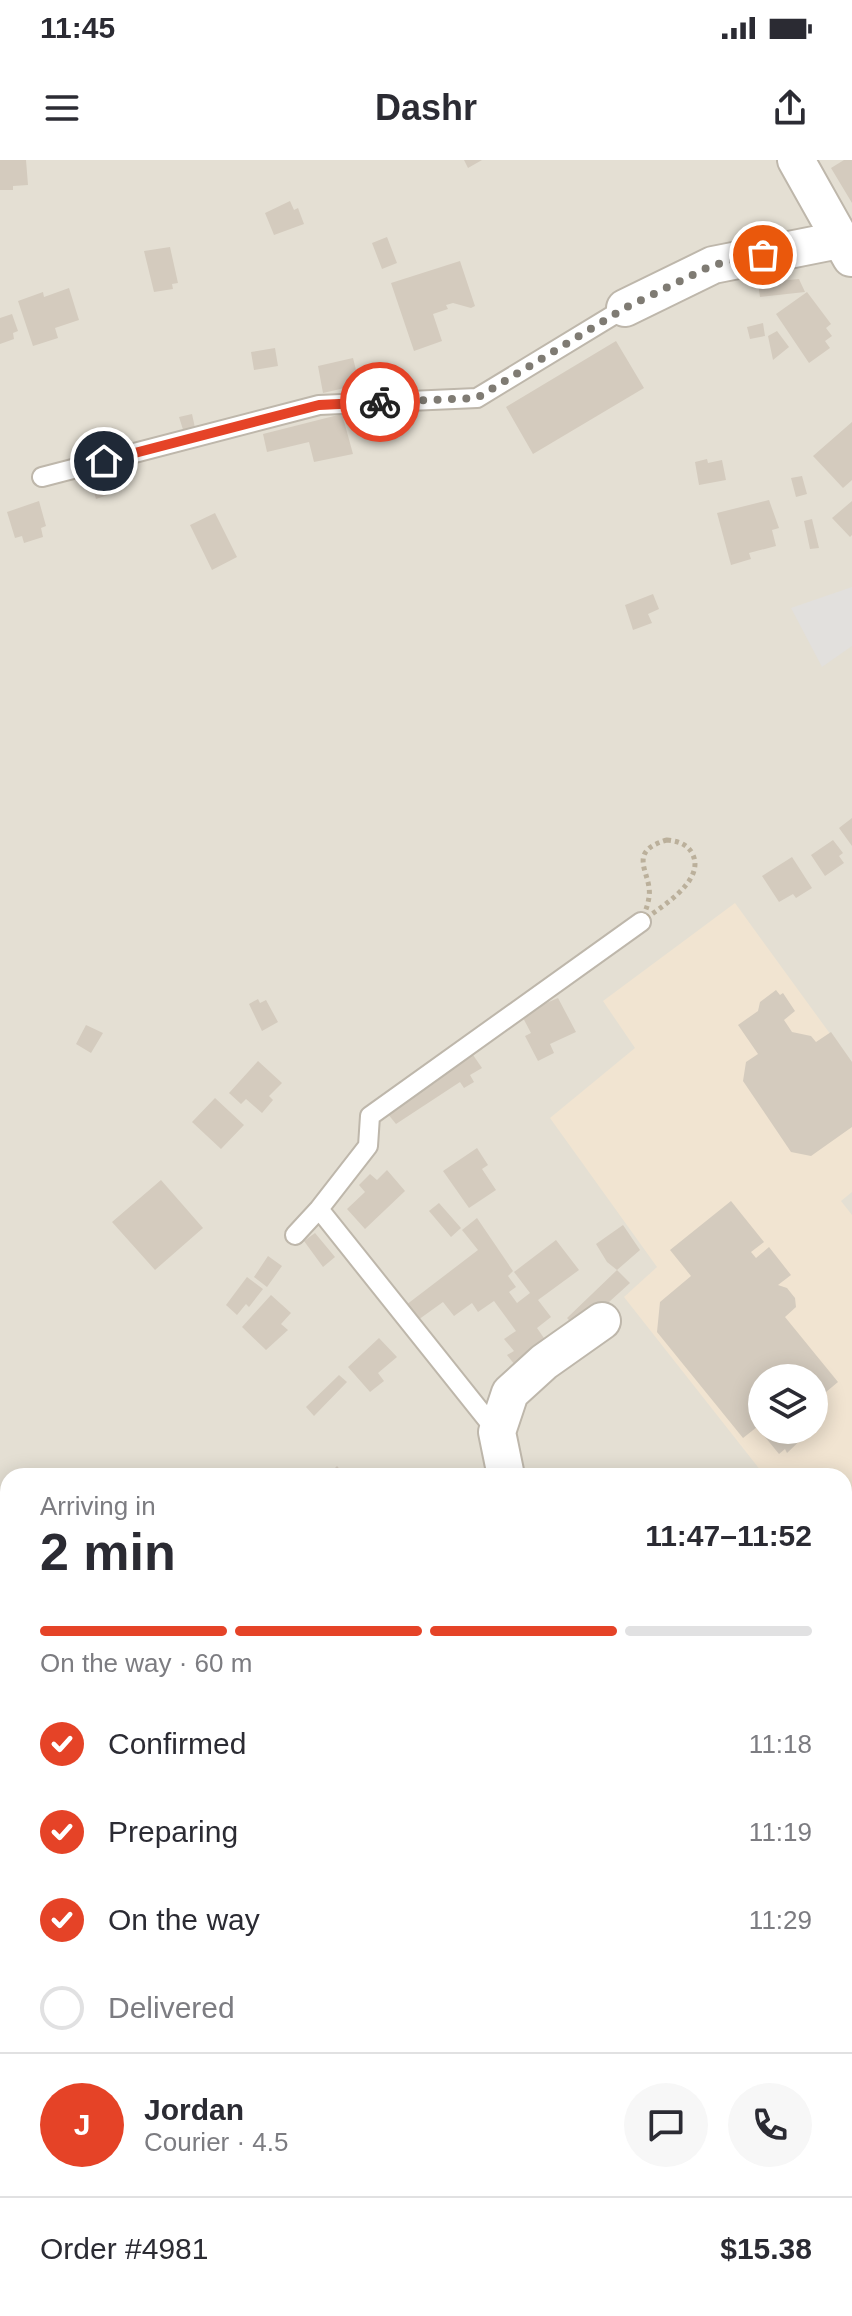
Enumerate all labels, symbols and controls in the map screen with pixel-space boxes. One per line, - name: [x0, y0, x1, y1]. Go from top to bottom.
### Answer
- text: 11:45: [40, 11, 115, 44]
- icon: menu: [40, 86, 84, 130]
- icon: share: [768, 86, 812, 130]
- text: Dashr: [375, 87, 477, 128]
- pin: [729, 221, 797, 289]
- icon: bag: [741, 233, 785, 277]
- courier: [340, 362, 420, 442]
- icon: bike: [358, 380, 402, 424]
- pin: [70, 427, 138, 495]
- icon: home: [82, 439, 126, 483]
- map controls: [748, 1364, 828, 1444]
- button: layers: [748, 1364, 828, 1444]
- text: Arriving in: [40, 1491, 156, 1521]
- text: 11:47–11:52: [645, 1519, 812, 1552]
- text: 2 min: [40, 1523, 176, 1581]
- text: On the way · 60 m: [40, 1648, 252, 1678]
- icon: check: [40, 1722, 84, 1766]
- text: Confirmed: [108, 1727, 246, 1760]
- text: 11:18: [749, 1729, 812, 1759]
- icon: check: [40, 1810, 84, 1854]
- text: Preparing: [108, 1815, 238, 1848]
- text: 11:19: [749, 1817, 812, 1847]
- icon: check: [40, 1898, 84, 1942]
- text: On the way: [108, 1903, 260, 1936]
- text: 11:29: [749, 1905, 812, 1935]
- text: Delivered: [108, 1991, 235, 2024]
- button: chat: [624, 2083, 708, 2167]
- button: phone: [728, 2083, 812, 2167]
- text: Jordan: [144, 2093, 244, 2126]
- text: J: [74, 2108, 90, 2141]
- text: Courier · 4.5: [144, 2127, 289, 2157]
- text: Order #4981: [40, 2232, 208, 2265]
- text: $15.38: [720, 2232, 812, 2265]

